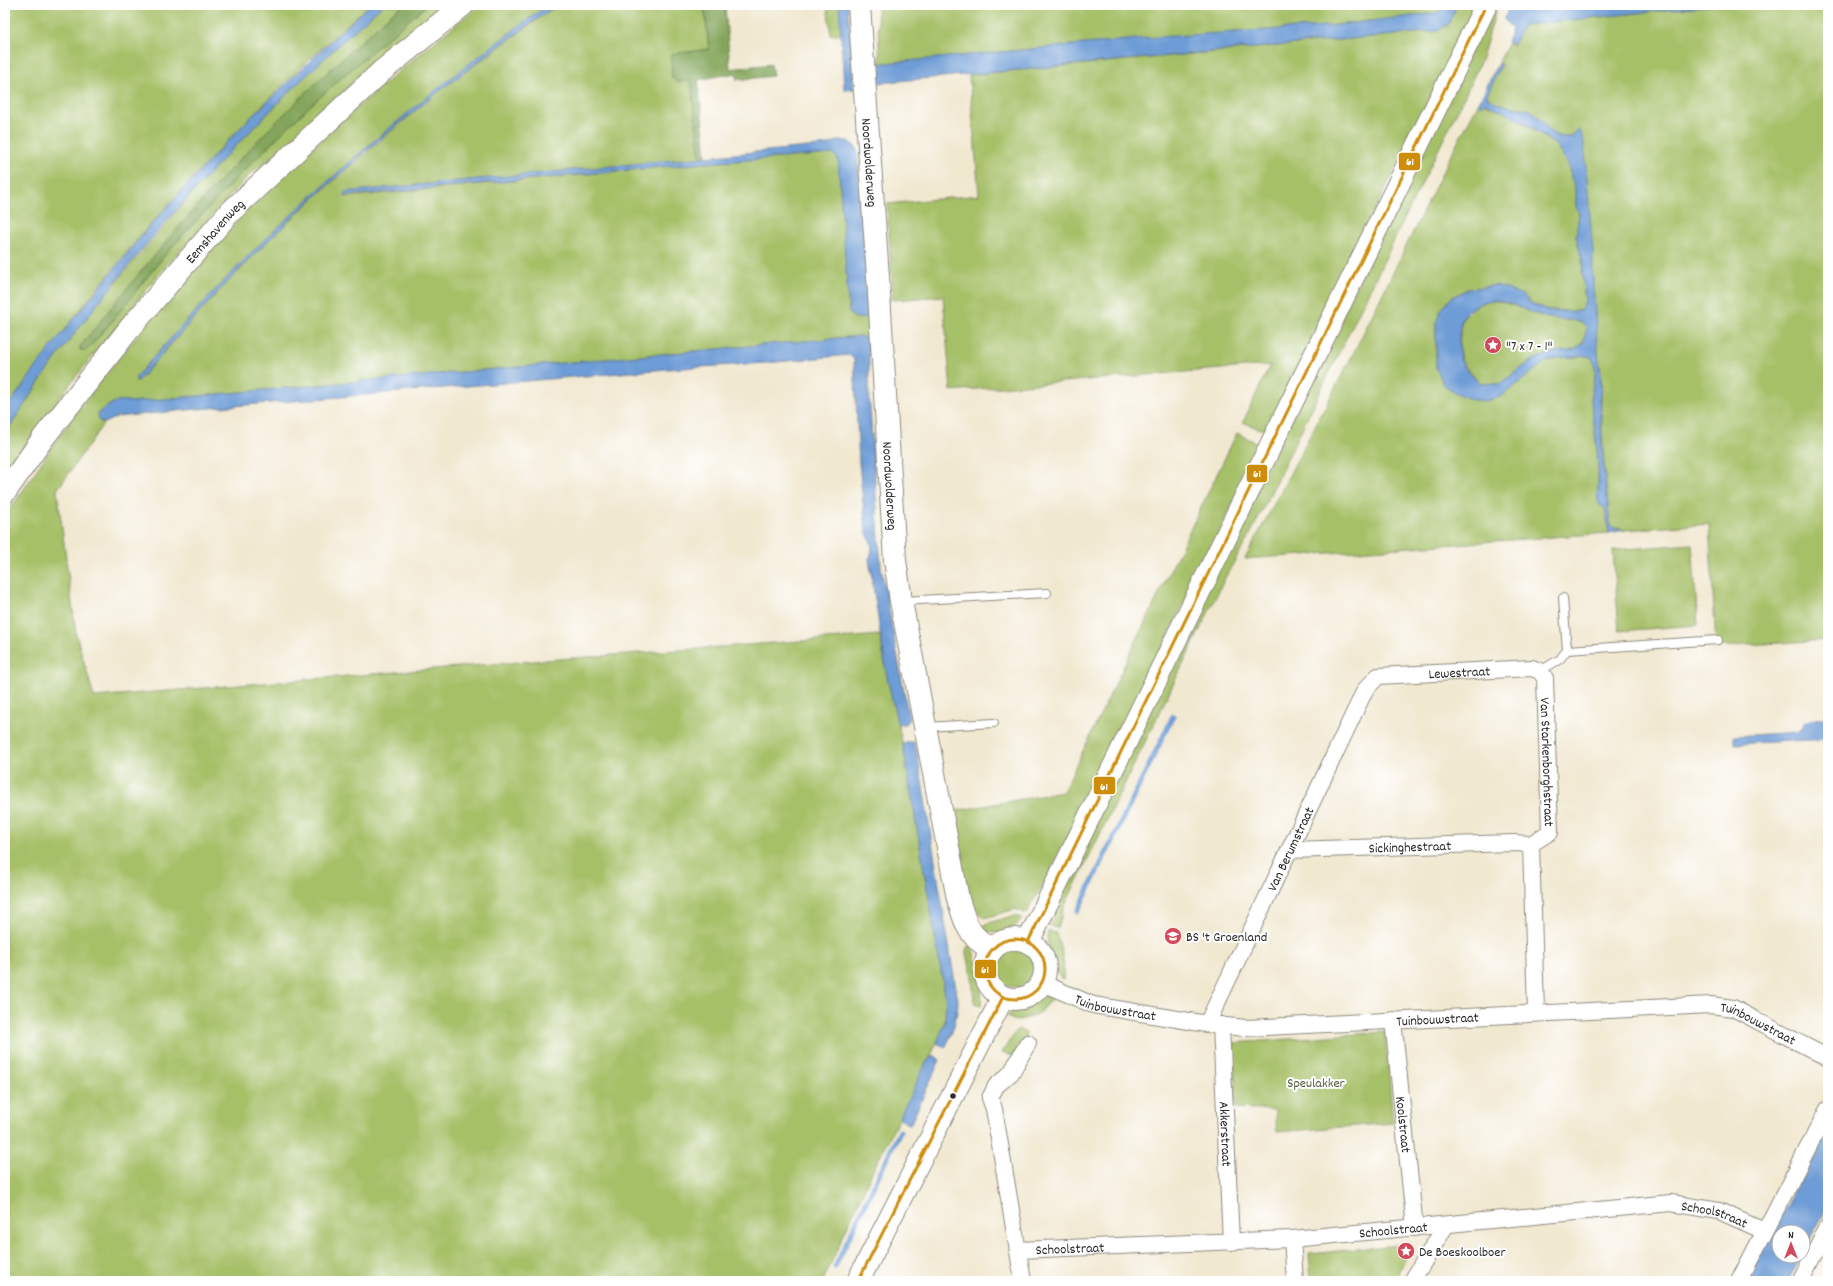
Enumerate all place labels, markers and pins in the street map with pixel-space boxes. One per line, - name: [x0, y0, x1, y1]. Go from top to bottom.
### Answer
- place icon: "7 x 7 - 1": [1483, 335, 1503, 355]
- place label: "7 x 7 - 1": [1506, 337, 1553, 357]
- school or university icon: BS 't Groenland: [1163, 926, 1183, 946]
- place label: BS 't Groenland: [1186, 928, 1267, 948]
- unlabelled marker: [948, 1091, 958, 1101]
- place icon: De Boeskoolboer: [1396, 1241, 1416, 1261]
- place label: De Boeskoolboer: [1419, 1243, 1506, 1263]

